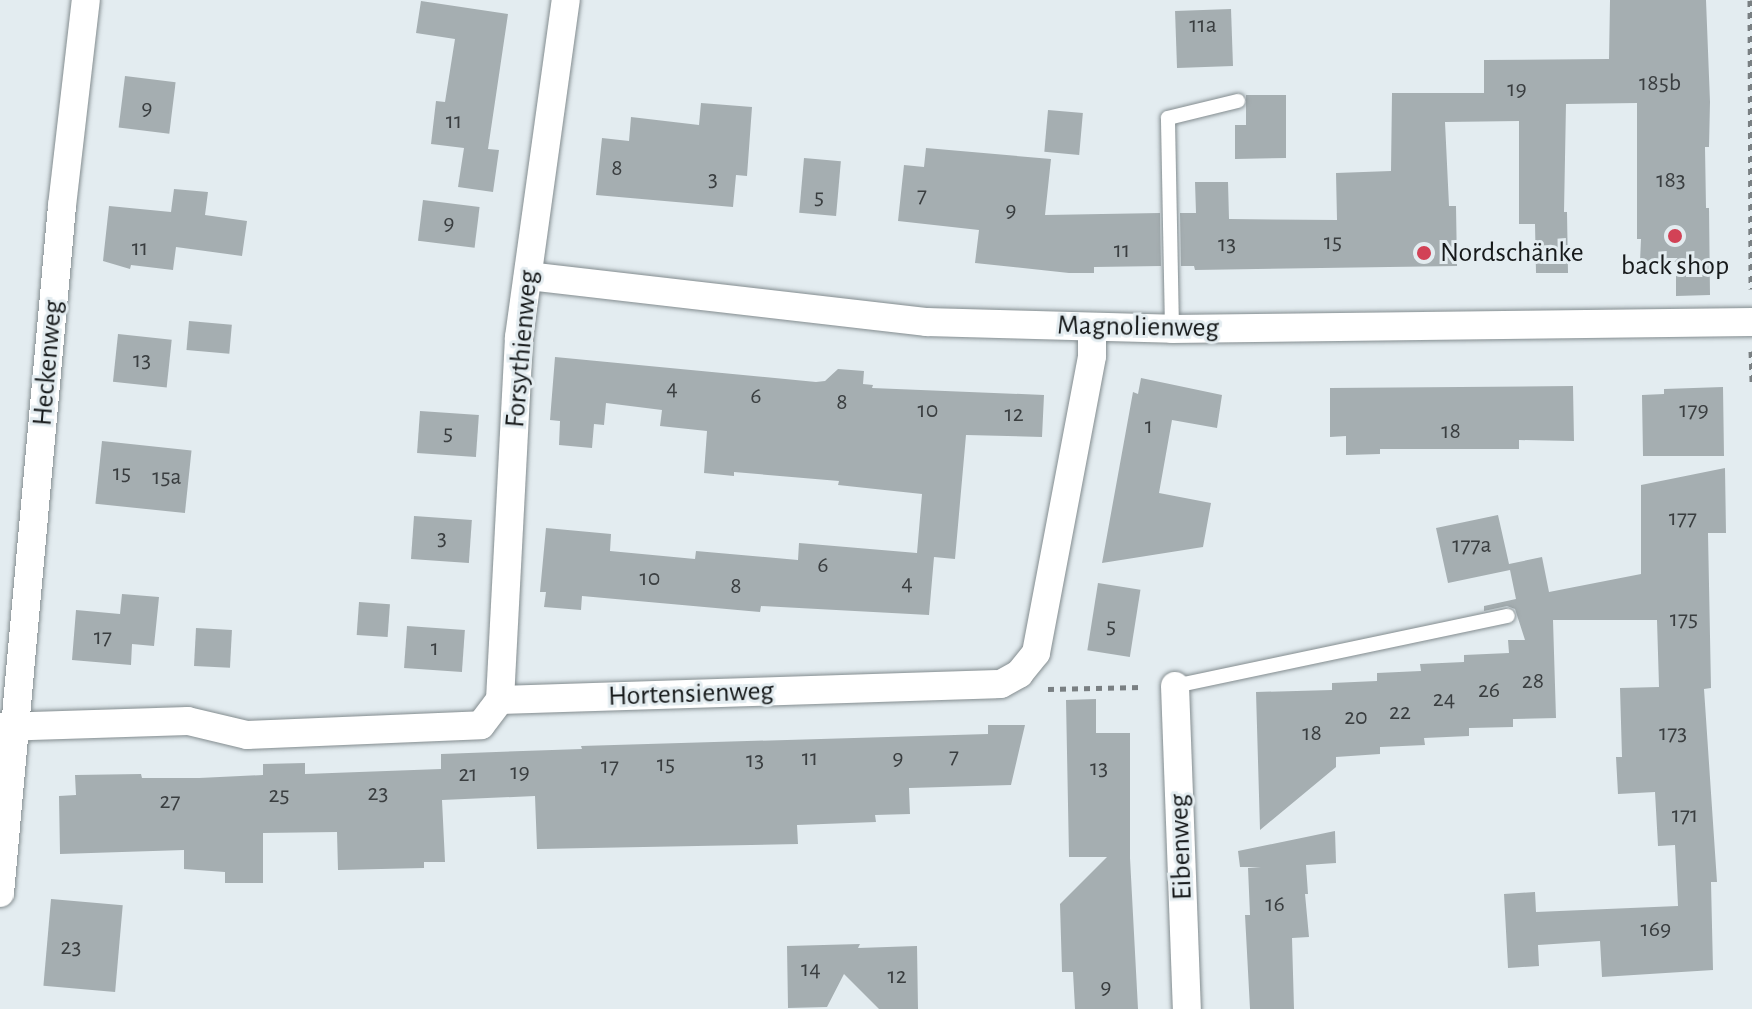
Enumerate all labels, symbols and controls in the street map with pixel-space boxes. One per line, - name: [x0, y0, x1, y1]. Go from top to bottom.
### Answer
- house number: 11a: [1189, 12, 1217, 40]
- house number: 185b: [1639, 70, 1681, 98]
- house number: 19: [1507, 76, 1527, 104]
- house number: 9: [141, 95, 153, 123]
- house number: 11: [446, 108, 462, 136]
- house number: 8: [611, 155, 623, 183]
- house number: 3: [708, 166, 718, 194]
- house number: 183: [1656, 167, 1686, 195]
- house number: 7: [917, 182, 927, 210]
- house number: 5: [814, 184, 824, 212]
- house number: 9: [1005, 197, 1017, 225]
- house number: 9: [443, 210, 455, 238]
- marker: back shop: [1666, 227, 1684, 245]
- house number: 15: [1324, 229, 1342, 257]
- house number: 13: [1218, 231, 1236, 259]
- house number: 11: [132, 235, 148, 263]
- place label: Nordschänke: [1440, 236, 1584, 270]
- house number: 11: [1114, 237, 1130, 265]
- marker: Nordschänke: [1415, 244, 1433, 262]
- place label: back shop: [1621, 249, 1729, 283]
- street label: Forsythienweg: [498, 269, 546, 429]
- street label: Heckenweg: [26, 299, 70, 427]
- street label: Magnolienweg: [1057, 309, 1219, 345]
- house number: 13: [133, 347, 151, 375]
- house number: 4: [666, 375, 678, 403]
- house number: 6: [750, 383, 762, 411]
- house number: 8: [836, 389, 848, 417]
- house number: 10: [918, 397, 938, 425]
- house number: 179: [1679, 397, 1709, 425]
- house number: 12: [1004, 401, 1024, 429]
- house number: 1: [1145, 413, 1153, 441]
- house number: 18: [1441, 418, 1461, 446]
- house number: 5: [443, 420, 453, 448]
- house number: 15: [113, 460, 131, 488]
- house number: 15a: [152, 464, 182, 492]
- house number: 177: [1669, 505, 1697, 533]
- house number: 3: [437, 525, 447, 553]
- house number: 177a: [1452, 532, 1492, 560]
- house number: 6: [817, 552, 829, 580]
- house number: 10: [640, 565, 660, 593]
- house number: 4: [901, 570, 913, 598]
- house number: 8: [730, 573, 742, 601]
- house number: 175: [1670, 606, 1698, 634]
- house number: 5: [1106, 613, 1116, 641]
- house number: 17: [94, 624, 112, 652]
- house number: 1: [431, 635, 439, 663]
- house number: 28: [1522, 668, 1544, 696]
- street label: Hortensienweg: [608, 674, 774, 714]
- house number: 26: [1478, 677, 1500, 705]
- house number: 24: [1433, 686, 1455, 714]
- house number: 22: [1389, 699, 1411, 727]
- house number: 20: [1344, 704, 1368, 732]
- house number: 18: [1302, 720, 1322, 748]
- house number: 173: [1659, 720, 1687, 748]
- house number: 7: [949, 743, 959, 771]
- house number: 11: [802, 745, 818, 773]
- house number: 9: [892, 745, 904, 773]
- house number: 13: [746, 747, 764, 775]
- house number: 15: [657, 751, 675, 779]
- house number: 17: [601, 753, 619, 781]
- house number: 13: [1090, 755, 1108, 783]
- house number: 19: [510, 759, 530, 787]
- house number: 21: [458, 761, 478, 789]
- house number: 23: [368, 780, 388, 808]
- house number: 25: [269, 782, 289, 810]
- house number: 27: [160, 788, 180, 816]
- street label: Eibenweg: [1162, 793, 1200, 901]
- house number: 171: [1672, 802, 1698, 830]
- house number: 16: [1265, 891, 1285, 919]
- house number: 169: [1641, 916, 1671, 944]
- house number: 23: [61, 934, 81, 962]
- house number: 14: [801, 956, 821, 984]
- house number: 12: [887, 963, 907, 991]
- house number: 9: [1100, 974, 1112, 1002]

